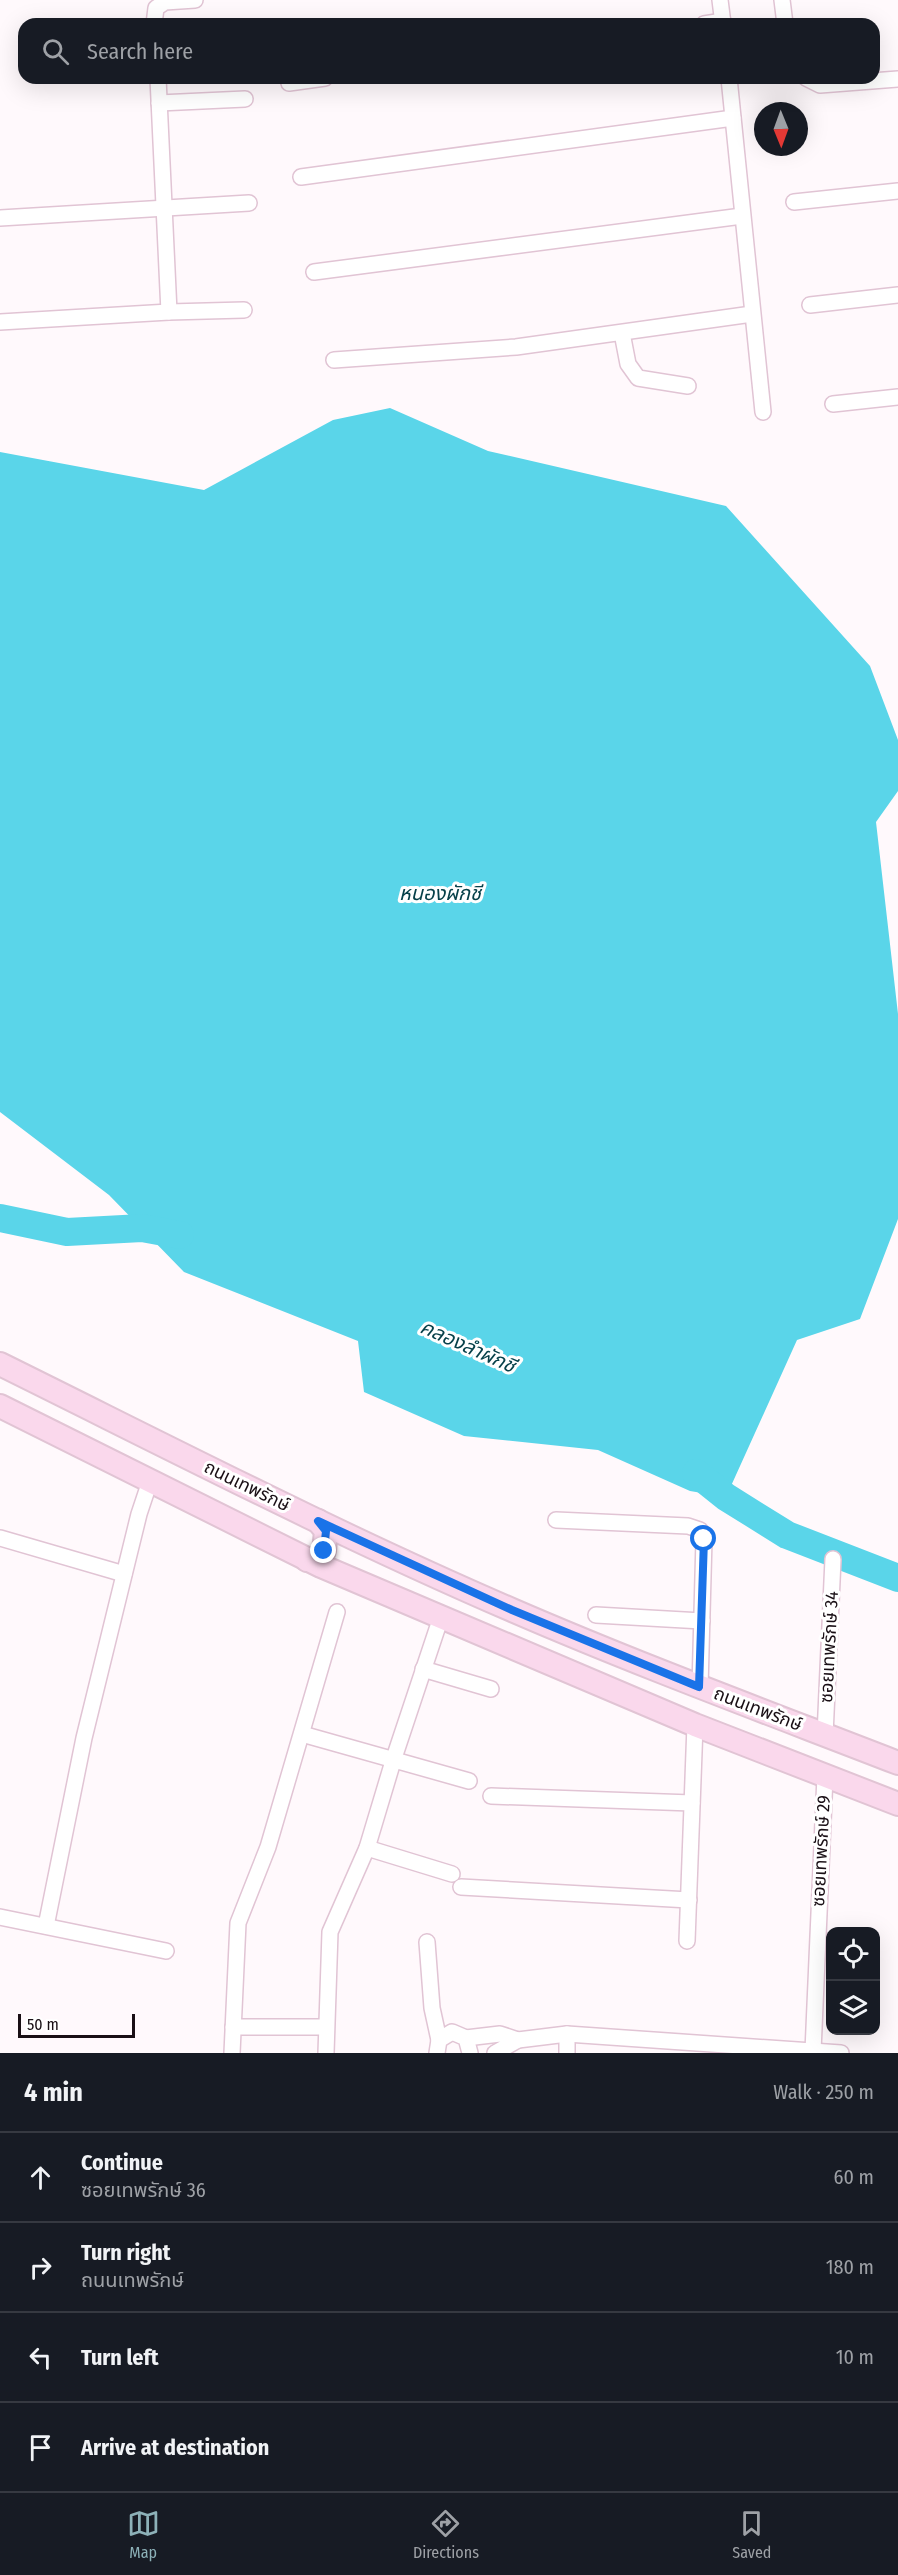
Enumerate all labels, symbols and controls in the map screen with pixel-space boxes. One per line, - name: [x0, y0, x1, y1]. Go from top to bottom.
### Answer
- search box: [18, 18, 880, 84]
- icon: search: [39, 35, 72, 68]
- text: Search here: [87, 38, 193, 65]
- north arrow: [754, 102, 808, 156]
- water label: หนองผักชี: [399, 881, 484, 905]
- water label: คลองลำผักชี: [417, 1314, 522, 1379]
- street label: ถนนเทพรักษ์: [200, 1456, 294, 1516]
- route start: [690, 1525, 716, 1551]
- route end: [310, 1537, 336, 1563]
- street label: ซอยเทพรักษ์ 34: [815, 1590, 843, 1703]
- street label: ถนนเทพรักษ์: [711, 1682, 805, 1736]
- street label: ซอยเทพรักษ์ 29: [807, 1795, 835, 1907]
- map controls: [826, 1927, 880, 2035]
- button: locate: [826, 1927, 880, 1981]
- button: layers: [826, 1981, 880, 2035]
- scale bar: [18, 2011, 135, 2038]
- text: 50 m: [27, 2015, 59, 2034]
- text: 4 min: [24, 2077, 83, 2108]
- text: Walk · 250 m: [773, 2080, 874, 2104]
- text: Continue: [81, 2149, 163, 2176]
- icon: ahead: [24, 2161, 57, 2194]
- text: 60 m: [834, 2165, 874, 2189]
- text: ซอยเทพรักษ์ 36: [81, 2178, 206, 2202]
- text: Turn right: [81, 2239, 170, 2266]
- icon: right: [24, 2251, 57, 2284]
- text: 180 m: [826, 2255, 874, 2279]
- text: ถนนเทพรักษ์: [81, 2268, 184, 2292]
- icon: left: [24, 2341, 57, 2374]
- text: Turn left: [81, 2344, 159, 2371]
- text: 10 m: [836, 2345, 874, 2369]
- icon: arrive: [24, 2431, 57, 2464]
- text: Arrive at destination: [81, 2434, 269, 2461]
- tab: Map: [127, 2507, 160, 2562]
- tab: Directions: [413, 2507, 479, 2562]
- tab: Saved: [732, 2507, 771, 2562]

